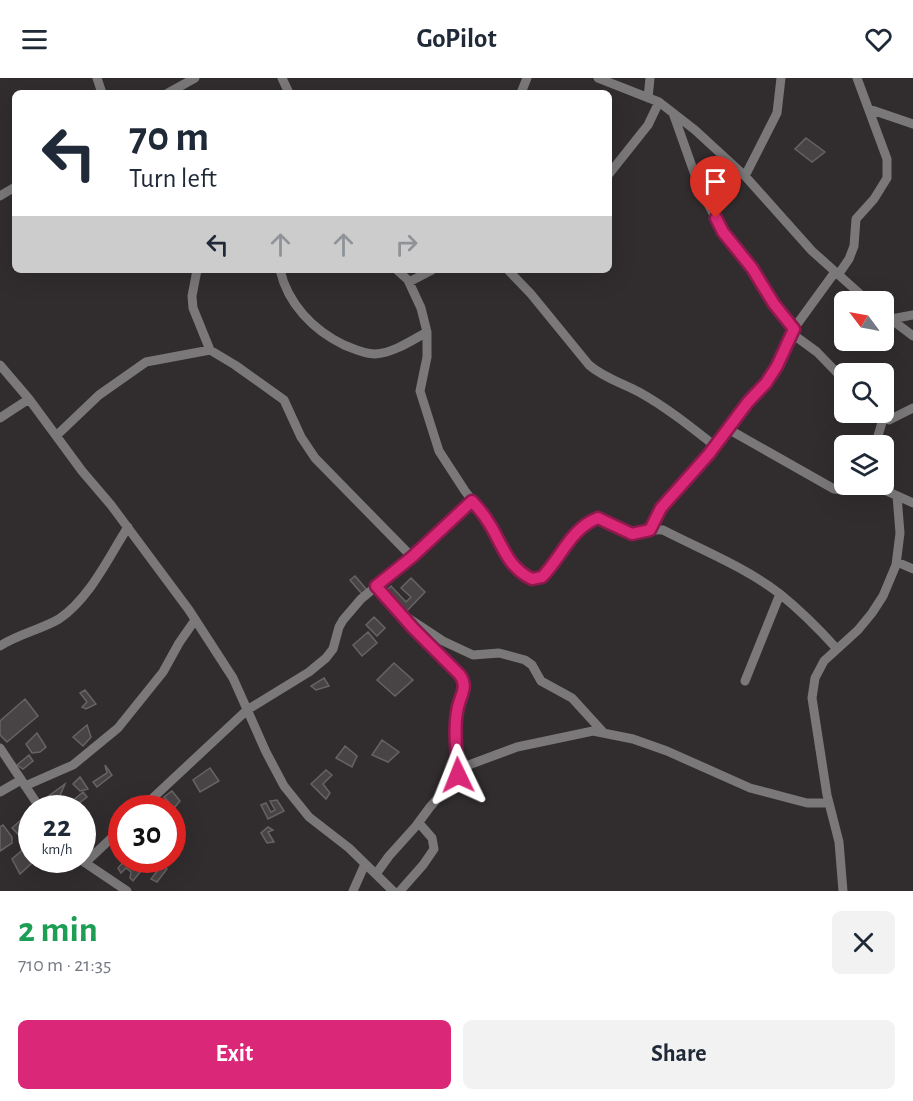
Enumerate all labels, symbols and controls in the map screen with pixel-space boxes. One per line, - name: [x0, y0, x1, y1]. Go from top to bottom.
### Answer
- icon: menu: [18, 23, 51, 56]
- icon: heart: [862, 23, 895, 56]
- text: GoPilot: [416, 25, 497, 52]
- icon: left: [30, 114, 108, 192]
- text: 70 m: [129, 116, 209, 158]
- pin: [690, 156, 741, 218]
- text: Turn left: [129, 165, 217, 192]
- icon: arrive: [699, 165, 732, 198]
- icon: left: [201, 228, 234, 261]
- icon: ahead: [264, 228, 297, 261]
- icon: ahead: [327, 228, 360, 261]
- icon: right: [390, 228, 423, 261]
- north arrow: [834, 291, 894, 351]
- map controls: [834, 291, 894, 495]
- button: search: [834, 363, 894, 423]
- button: layers: [834, 435, 894, 495]
- position arrow: [426, 743, 490, 807]
- speed limit sign: 30: [108, 795, 186, 873]
- text: 22: [43, 812, 71, 842]
- text: km/h: [42, 842, 72, 857]
- button: close: [832, 911, 895, 974]
- text: 2 min: [18, 912, 98, 948]
- text: 710 m · 21:35: [18, 955, 111, 975]
- button: Exit: [18, 1020, 451, 1089]
- button: Share: [463, 1020, 895, 1089]

